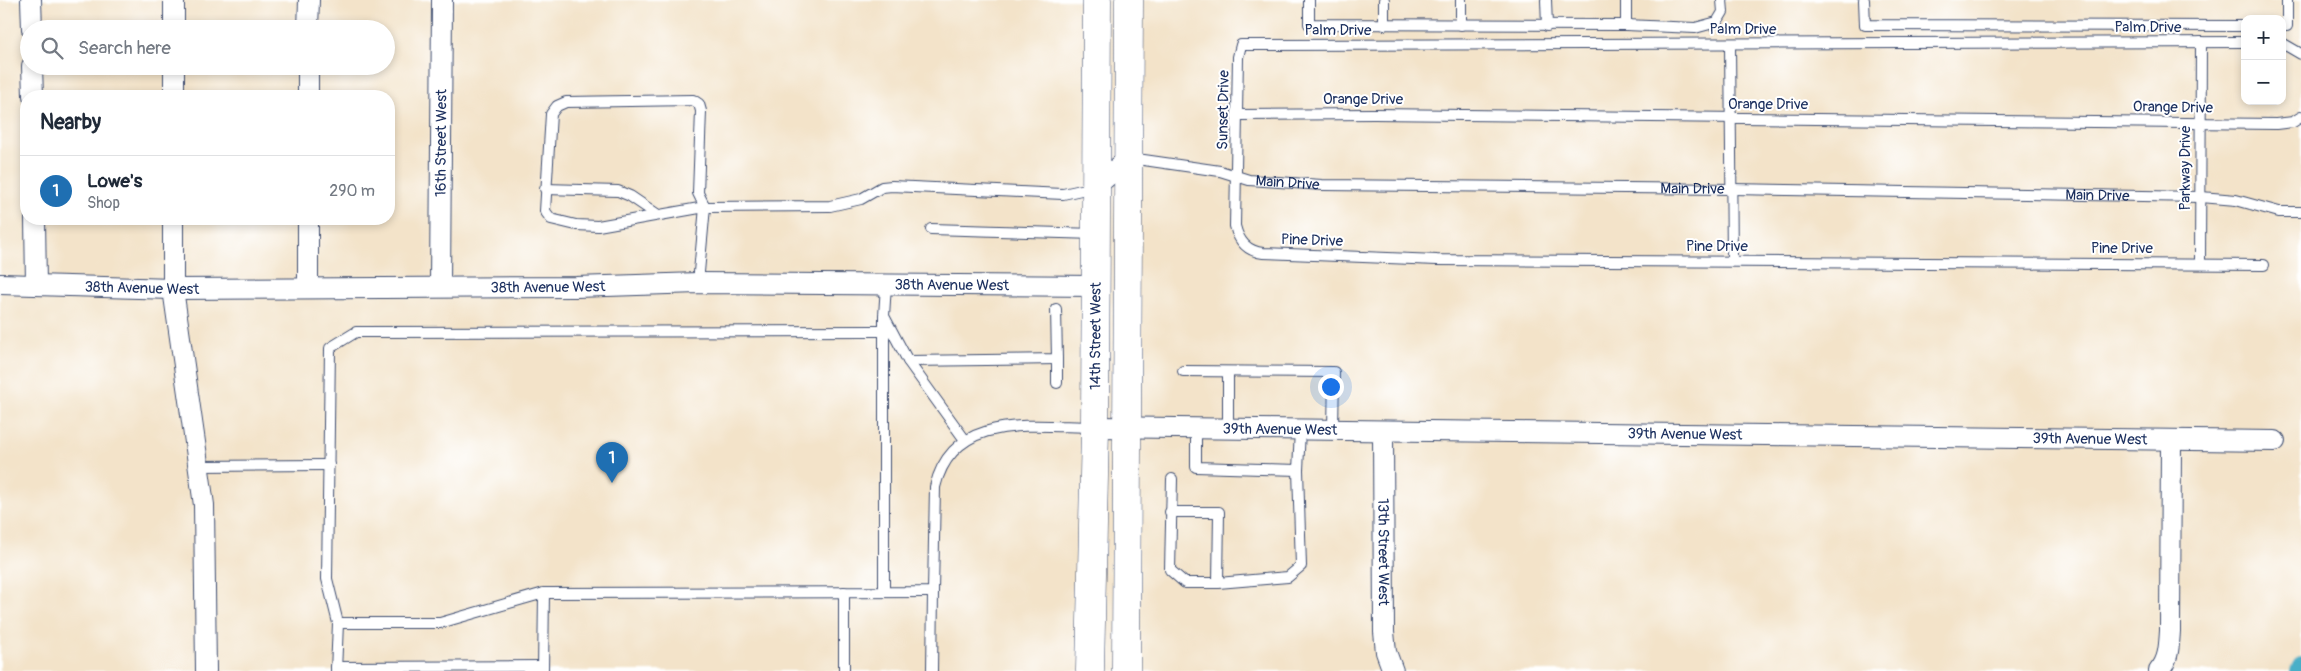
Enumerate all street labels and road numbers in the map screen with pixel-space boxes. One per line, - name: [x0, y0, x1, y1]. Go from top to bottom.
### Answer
- street label: Palm Drive: [2115, 18, 2182, 37]
- street label: Palm Drive: [1710, 20, 1777, 39]
- street label: Palm Drive: [1305, 21, 1372, 40]
- street label: Sunset Drive: [1213, 69, 1234, 150]
- street label: 16th Street West: [432, 88, 451, 197]
- street label: Orange Drive: [1323, 90, 1404, 109]
- street label: Orange Drive: [1728, 95, 1809, 114]
- street label: Orange Drive: [2133, 97, 2214, 118]
- street label: Parkway Drive: [2176, 125, 2195, 211]
- street label: Main Drive: [1255, 171, 1321, 195]
- street label: Main Drive: [1660, 179, 1725, 199]
- street label: Main Drive: [2065, 186, 2130, 206]
- street label: Pine Drive: [1281, 230, 1344, 251]
- street label: Pine Drive: [1686, 237, 1749, 256]
- street label: Pine Drive: [2091, 239, 2154, 258]
- street label: 38th Avenue West: [894, 275, 1010, 295]
- street label: 38th Avenue West: [84, 277, 200, 299]
- street label: 38th Avenue West: [491, 277, 607, 297]
- street label: 14th Street West: [1086, 281, 1106, 390]
- street label: 39th Avenue West: [1222, 420, 1338, 440]
- street label: 39th Avenue West: [1627, 424, 1743, 445]
- street label: 39th Avenue West: [2032, 429, 2148, 449]
- street label: 13th Street West: [1373, 498, 1393, 607]

